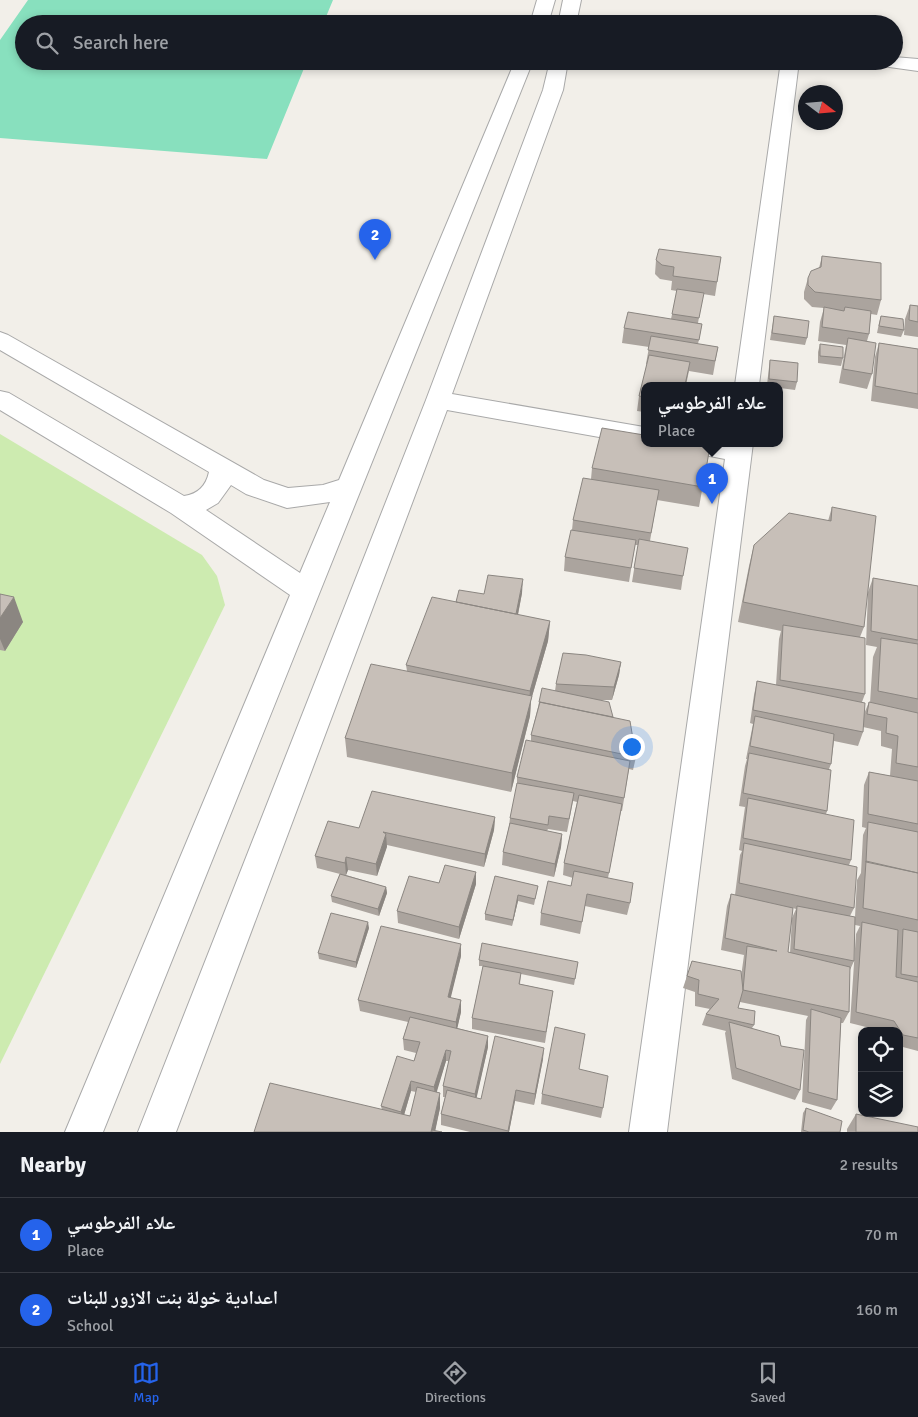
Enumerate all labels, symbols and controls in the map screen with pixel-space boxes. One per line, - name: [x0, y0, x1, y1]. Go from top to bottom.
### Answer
- search box: [15, 15, 903, 70]
- icon: search: [33, 29, 61, 57]
- text: Search here: [73, 31, 169, 55]
- north arrow: [798, 85, 843, 130]
- pin: 2: [359, 219, 391, 260]
- popup: [641, 382, 783, 447]
- text: علاء الفرطوسي: [658, 391, 766, 415]
- text: Place: [658, 421, 695, 441]
- pin: 1: [696, 463, 728, 504]
- your location: [619, 734, 645, 760]
- map controls: [858, 1027, 903, 1117]
- button: locate: [858, 1027, 903, 1072]
- button: layers: [858, 1072, 903, 1117]
- text: Nearby: [20, 1152, 86, 1178]
- text: 2 results: [839, 1155, 898, 1175]
- text: علاء الفرطوسي: [67, 1211, 175, 1235]
- text: 1: [32, 1225, 40, 1245]
- text: 70 m: [864, 1225, 898, 1245]
- text: Place: [67, 1241, 104, 1261]
- text: اعدادية خولة بنت الازور للبنات: [67, 1286, 278, 1310]
- text: 2: [32, 1300, 40, 1320]
- text: 160 m: [856, 1300, 898, 1320]
- text: School: [67, 1316, 113, 1336]
- tab: Map: [132, 1359, 160, 1406]
- tab: Directions: [425, 1359, 486, 1406]
- tab: Saved: [750, 1359, 786, 1406]

